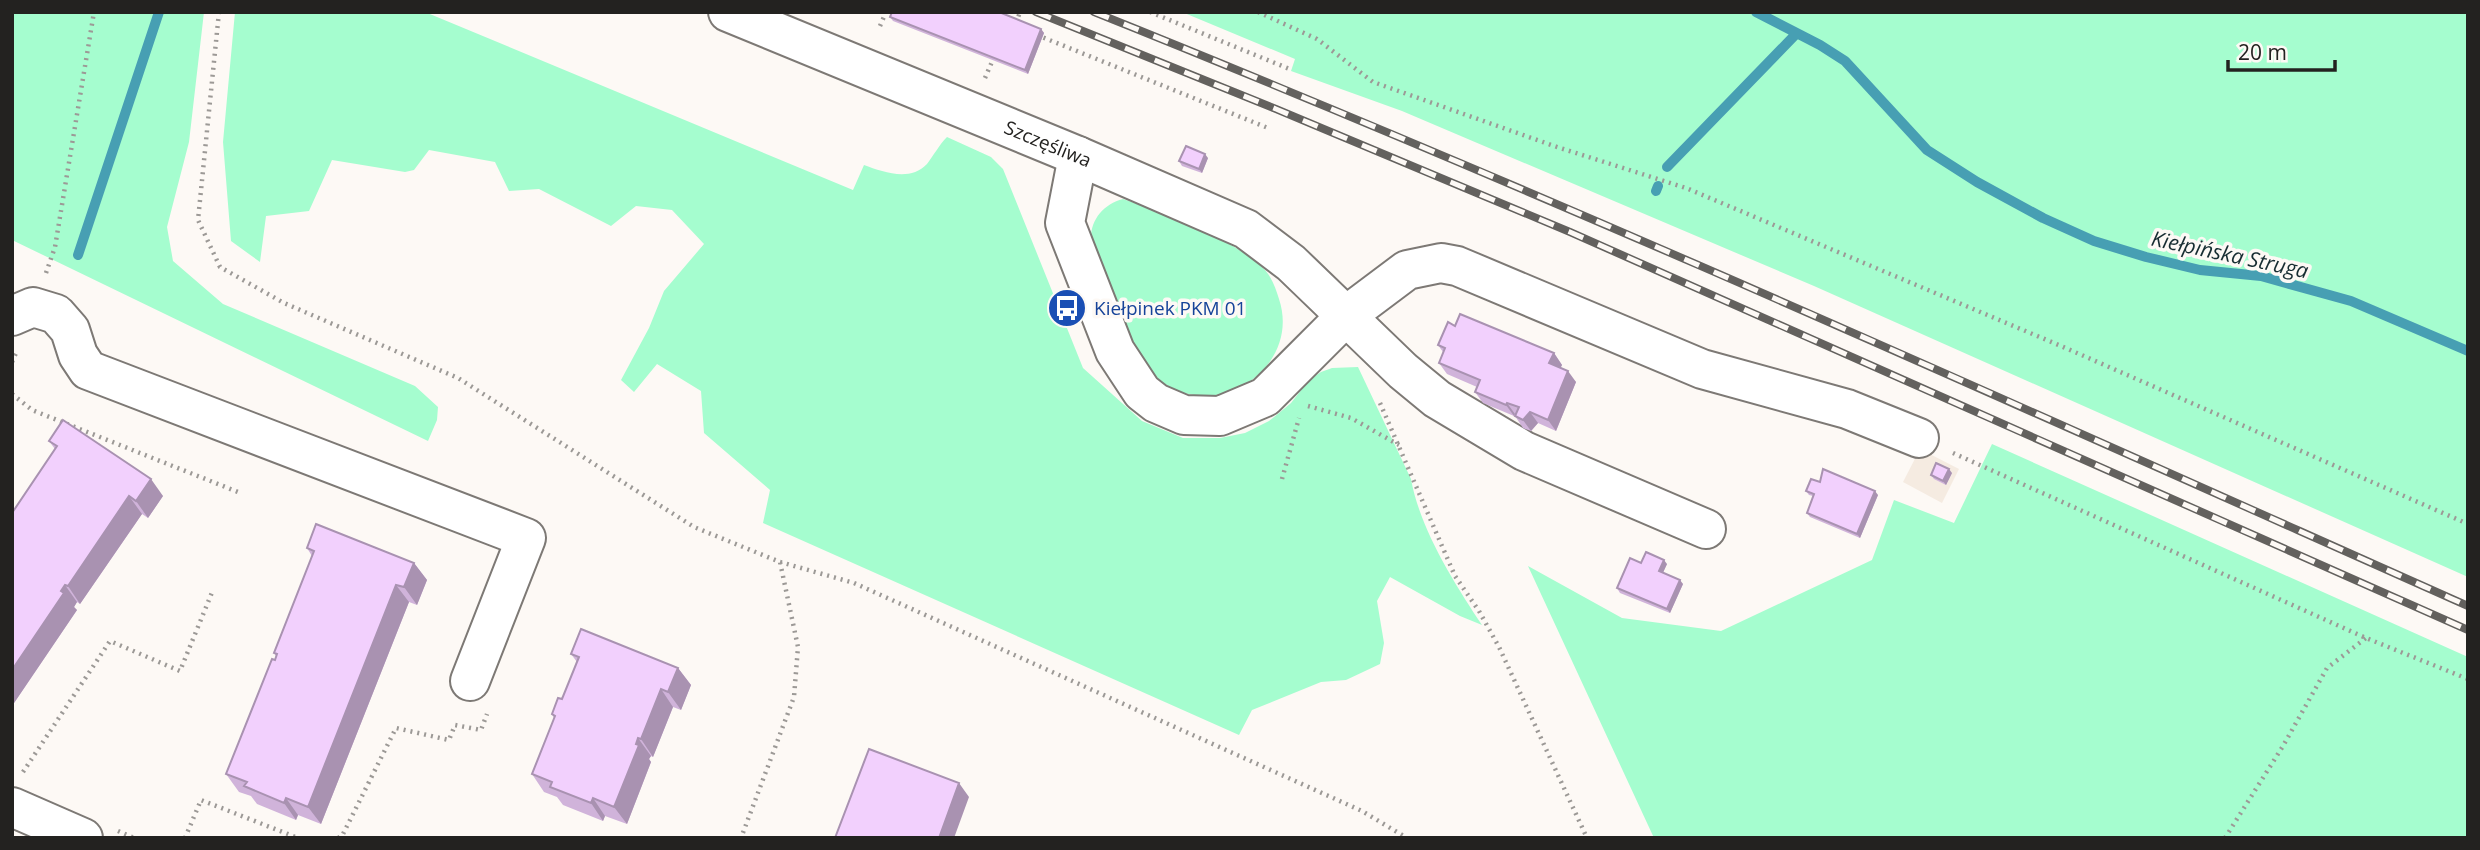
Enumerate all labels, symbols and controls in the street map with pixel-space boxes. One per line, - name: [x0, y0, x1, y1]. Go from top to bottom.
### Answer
- scale bar: [2228, 28, 2335, 72]
- text: 20 m: [2238, 38, 2287, 66]
- street label: Szczęśliwa: [1001, 114, 1096, 173]
- water label: Kiełpińska Struga: [2149, 224, 2311, 284]
- bus stop icon: Kiełpinek PKM 01: [1046, 287, 1088, 329]
- place label: Kiełpinek PKM 01: [1094, 295, 1246, 321]

